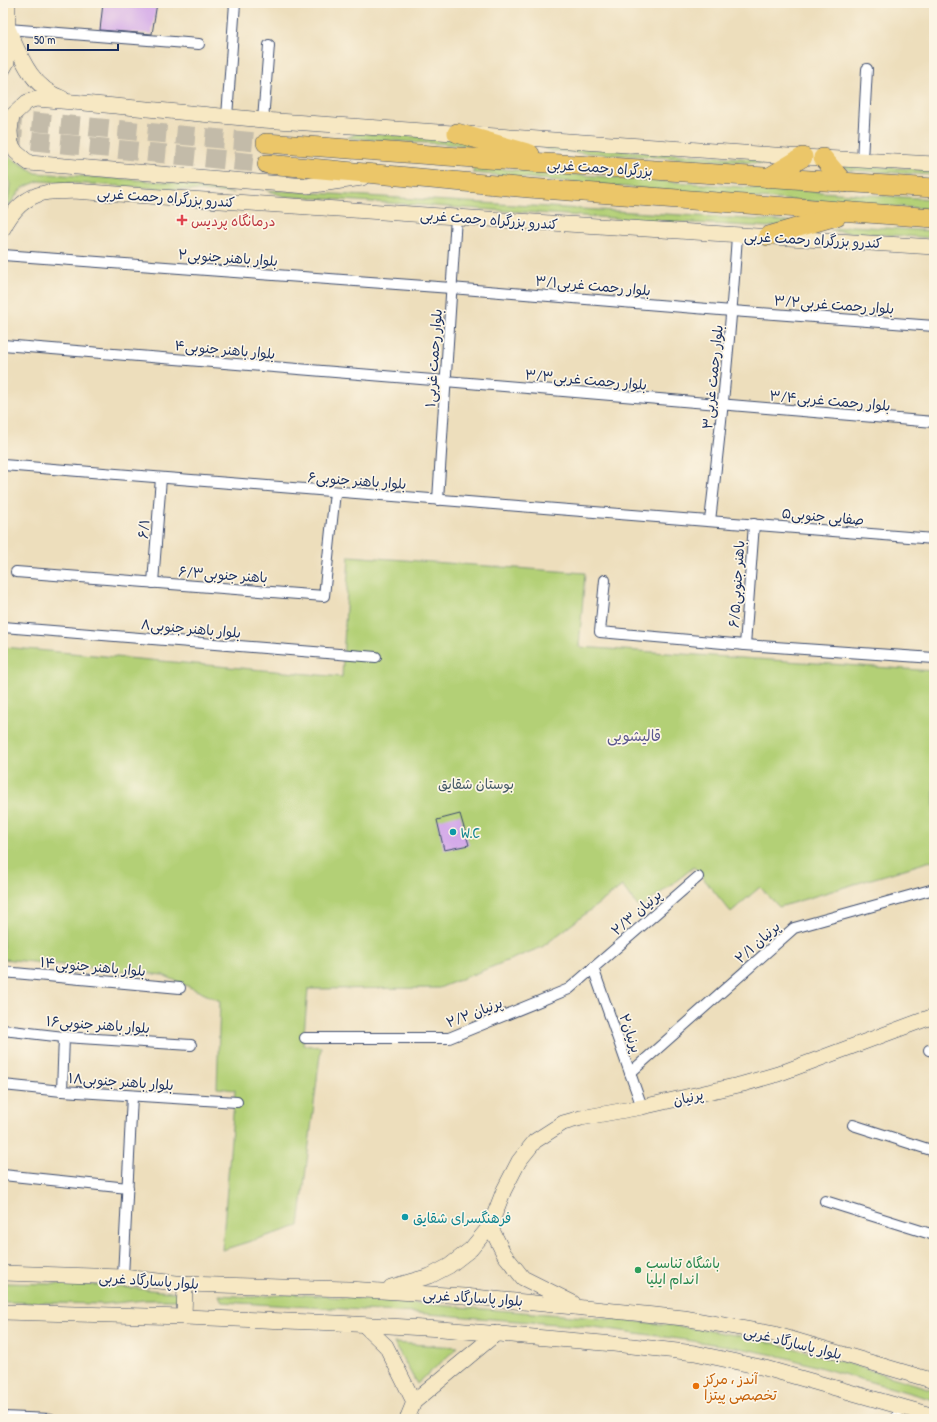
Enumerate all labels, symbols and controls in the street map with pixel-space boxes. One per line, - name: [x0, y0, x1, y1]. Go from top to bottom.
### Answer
- scale bar: [28, 26, 118, 52]
- text: 50 m: [34, 31, 55, 48]
- street label: بزرگراه رحمت غربی: [547, 154, 653, 180]
- street label: کندرو بزرگراه رحمت غربی: [96, 183, 236, 212]
- street label: کندرو بزرگراه رحمت غربی: [419, 205, 559, 234]
- place label: درمانگاه پردیس: [191, 211, 276, 231]
- marker: درمانگاه پردیس: [176, 214, 188, 226]
- street label: کندرو بزرگراه رحمت غربی: [743, 226, 883, 253]
- street label: بلوار باهنر جنوبی۲: [177, 244, 279, 271]
- street label: بلوار رحمت غربی۳/۱: [534, 270, 652, 300]
- street label: بلوار رحمت غربی۳/۲: [773, 290, 895, 318]
- street label: بلوار رحمت غربی۱: [420, 308, 446, 408]
- street label: بلوار رحمت غربی۳: [697, 324, 727, 430]
- street label: بلوار باهنر جنوبی۴: [174, 335, 276, 364]
- street label: بلوار رحمت غربی۳/۳: [524, 364, 648, 394]
- street label: بلوار رحمت غربی۳/۴: [769, 385, 891, 415]
- street label: بلوار باهنر جنوبی۶: [307, 467, 407, 494]
- street label: صفایی جنوبی۵: [781, 503, 865, 530]
- street label: ۶/۱: [133, 518, 153, 540]
- street label: باهنر جنوبی۶/۵: [723, 540, 750, 629]
- street label: ۶/۳باهنر جنوبی: [178, 561, 268, 588]
- street label: ۸بلوار باهنر جنوبی: [140, 614, 242, 643]
- district label: قالیشویی: [607, 725, 661, 746]
- park label: بوستان شقایق: [438, 774, 514, 793]
- place label: W.C: [461, 823, 481, 842]
- marker: W.C: [448, 827, 458, 837]
- street label: پرنیان ۲/۳: [607, 885, 666, 940]
- street label: پرنیان ۲/۱: [730, 917, 784, 968]
- street label: بلوار باهنر جنوبی۱۴: [39, 952, 147, 981]
- street label: پرنیان ۲/۲: [443, 993, 505, 1032]
- street label: بلوار باهنر جنوبی۱۶: [45, 1011, 151, 1038]
- street label: پرنیان۲: [614, 1011, 647, 1056]
- street label: ۱۸بلوار باهنر جنوبی: [68, 1068, 174, 1095]
- street label: پرنیان: [671, 1084, 705, 1111]
- place label: فرهنگسرای شقایق: [413, 1208, 511, 1227]
- marker: فرهنگسرای شقایق: [400, 1212, 410, 1222]
- place label: باشگاه تناسب اندام ایلیا: [646, 1253, 720, 1290]
- marker: باشگاه تناسب اندام ایلیا: [633, 1265, 643, 1275]
- street label: بلوار پاسارگاد غربی: [98, 1267, 200, 1294]
- street label: بلوار پاسارگاد غربی: [422, 1284, 524, 1311]
- street label: بلوار پاسارگاد غربی: [742, 1321, 844, 1364]
- place label: آندز ، مرکز تخصصی پیتزا: [703, 1369, 778, 1405]
- marker: آندز ، مرکز تخصصی پیتزا: [691, 1381, 701, 1391]

